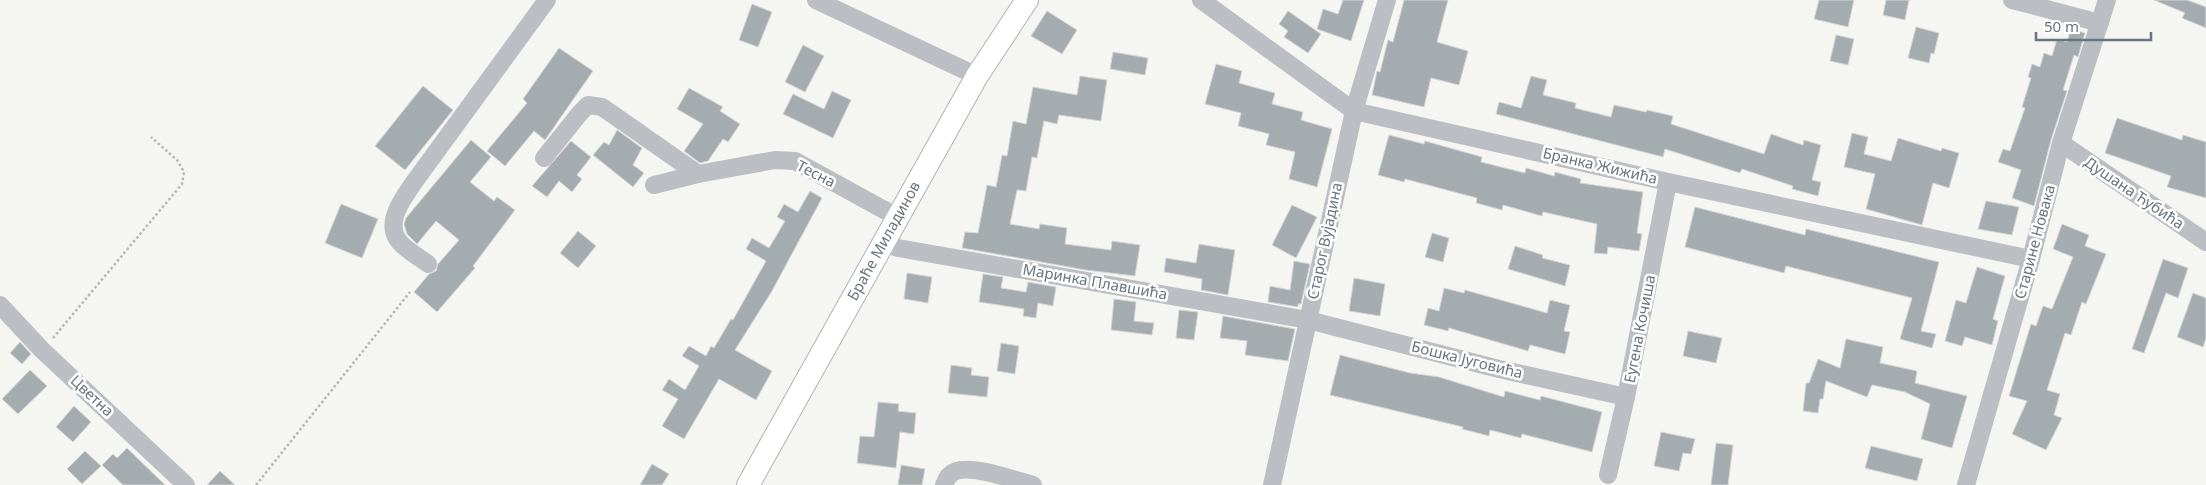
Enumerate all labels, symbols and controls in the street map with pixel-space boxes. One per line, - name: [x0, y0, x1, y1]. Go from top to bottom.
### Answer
- scale bar: [2036, 10, 2151, 42]
- text: 50 m: [2044, 16, 2079, 36]
- street label: Бранка Жижића: [1541, 142, 1659, 188]
- street label: Душана Ћубића: [2081, 151, 2188, 233]
- street label: Тесна: [794, 155, 839, 191]
- street label: Браће Миладинов: [842, 177, 924, 304]
- street label: Старог Вујадина: [1302, 181, 1346, 301]
- street label: Старине Новака: [2009, 182, 2059, 301]
- street label: Маринка Плавшића: [1021, 258, 1169, 304]
- street label: Еугена Кочиша: [1619, 273, 1659, 385]
- street label: Бошка Југовића: [1410, 336, 1525, 383]
- street label: Цветна: [67, 370, 119, 420]

